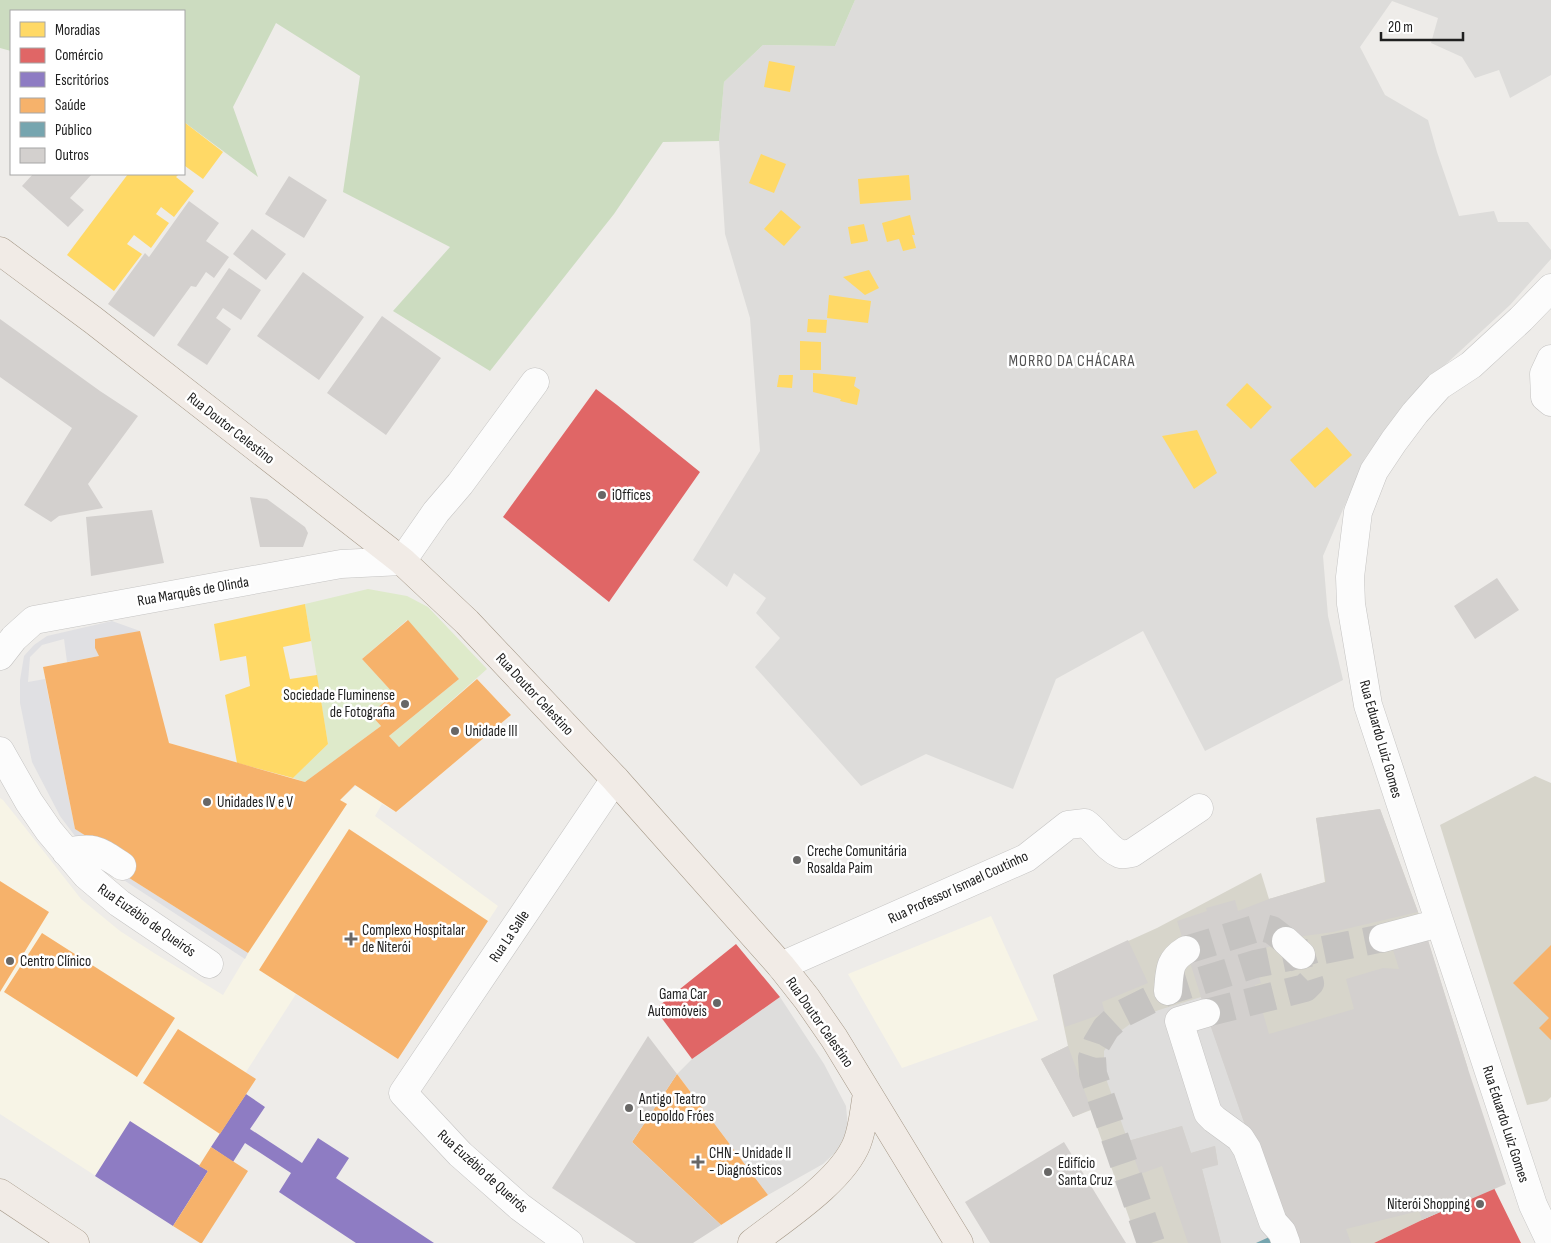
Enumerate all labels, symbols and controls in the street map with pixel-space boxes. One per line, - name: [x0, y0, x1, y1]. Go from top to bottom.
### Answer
- legend: [10, 10, 185, 175]
- scale bar: [1381, 10, 1464, 42]
- text: 20 m: [1388, 18, 1413, 37]
- text: Moradias: [55, 21, 100, 40]
- text: Comércio: [55, 46, 103, 65]
- text: Escritórios: [55, 71, 109, 90]
- text: Saúde: [55, 96, 86, 115]
- text: Público: [55, 121, 92, 140]
- text: Outros: [55, 146, 89, 165]
- district label: MORRO DA CHÁCARA: [1009, 352, 1135, 371]
- street label: Rua Doutor Celestino: [183, 388, 278, 469]
- place label: iOffices: [612, 486, 651, 505]
- marker: iOffices: [596, 489, 608, 501]
- street label: Rua Marquês de Olinda: [136, 572, 251, 611]
- street label: Rua Doutor Celestino: [492, 649, 578, 740]
- street label: Rua Eduardo Luiz Gomes: [1355, 678, 1406, 800]
- place label: Sociedade Fluminense de Fotografia: [283, 686, 395, 722]
- marker: Sociedade Fluminense de Fotografia: [399, 698, 411, 710]
- place label: Unidade III: [465, 722, 517, 741]
- marker: Unidade III: [449, 725, 461, 737]
- place label: Unidades IV e V: [217, 793, 293, 812]
- marker: Unidades IV e V: [201, 796, 213, 808]
- place label: Creche Comunitária Rosalda Paim: [807, 842, 907, 878]
- street label: Rua Professor Ismael Coutinho: [885, 847, 1031, 928]
- marker: Creche Comunitária Rosalda Paim: [791, 854, 803, 866]
- street label: Rua Euzébio de Queirós: [94, 880, 199, 961]
- street label: Rua La Salle: [485, 907, 534, 966]
- place label: Complexo Hospitalar de Niterói: [362, 921, 466, 957]
- marker: Complexo Hospitalar de Niterói: [344, 932, 358, 946]
- place label: Centro Clínico: [20, 952, 91, 971]
- marker: Centro Clínico: [4, 955, 16, 967]
- street label: Rua Doutor Celestino: [781, 973, 858, 1071]
- place label: Gama Car Automóveis: [647, 985, 708, 1021]
- marker: Gama Car Automóveis: [711, 997, 723, 1009]
- street label: Rua Eduardo Luiz Gomes: [1478, 1063, 1533, 1185]
- place label: Antigo Teatro Leopoldo Fróes: [638, 1090, 714, 1126]
- marker: Antigo Teatro Leopoldo Fróes: [623, 1102, 635, 1114]
- street label: Rua Euzébio de Queirós: [433, 1126, 532, 1217]
- place label: CHN - Unidade II - Diagnósticos: [709, 1144, 791, 1180]
- place label: Edifício Santa Cruz: [1058, 1154, 1113, 1190]
- marker: CHN - Unidade II - Diagnósticos: [691, 1155, 705, 1169]
- marker: Edifício Santa Cruz: [1042, 1166, 1054, 1178]
- place label: Niterói Shopping: [1387, 1195, 1470, 1214]
- marker: Niterói Shopping: [1474, 1198, 1486, 1210]

